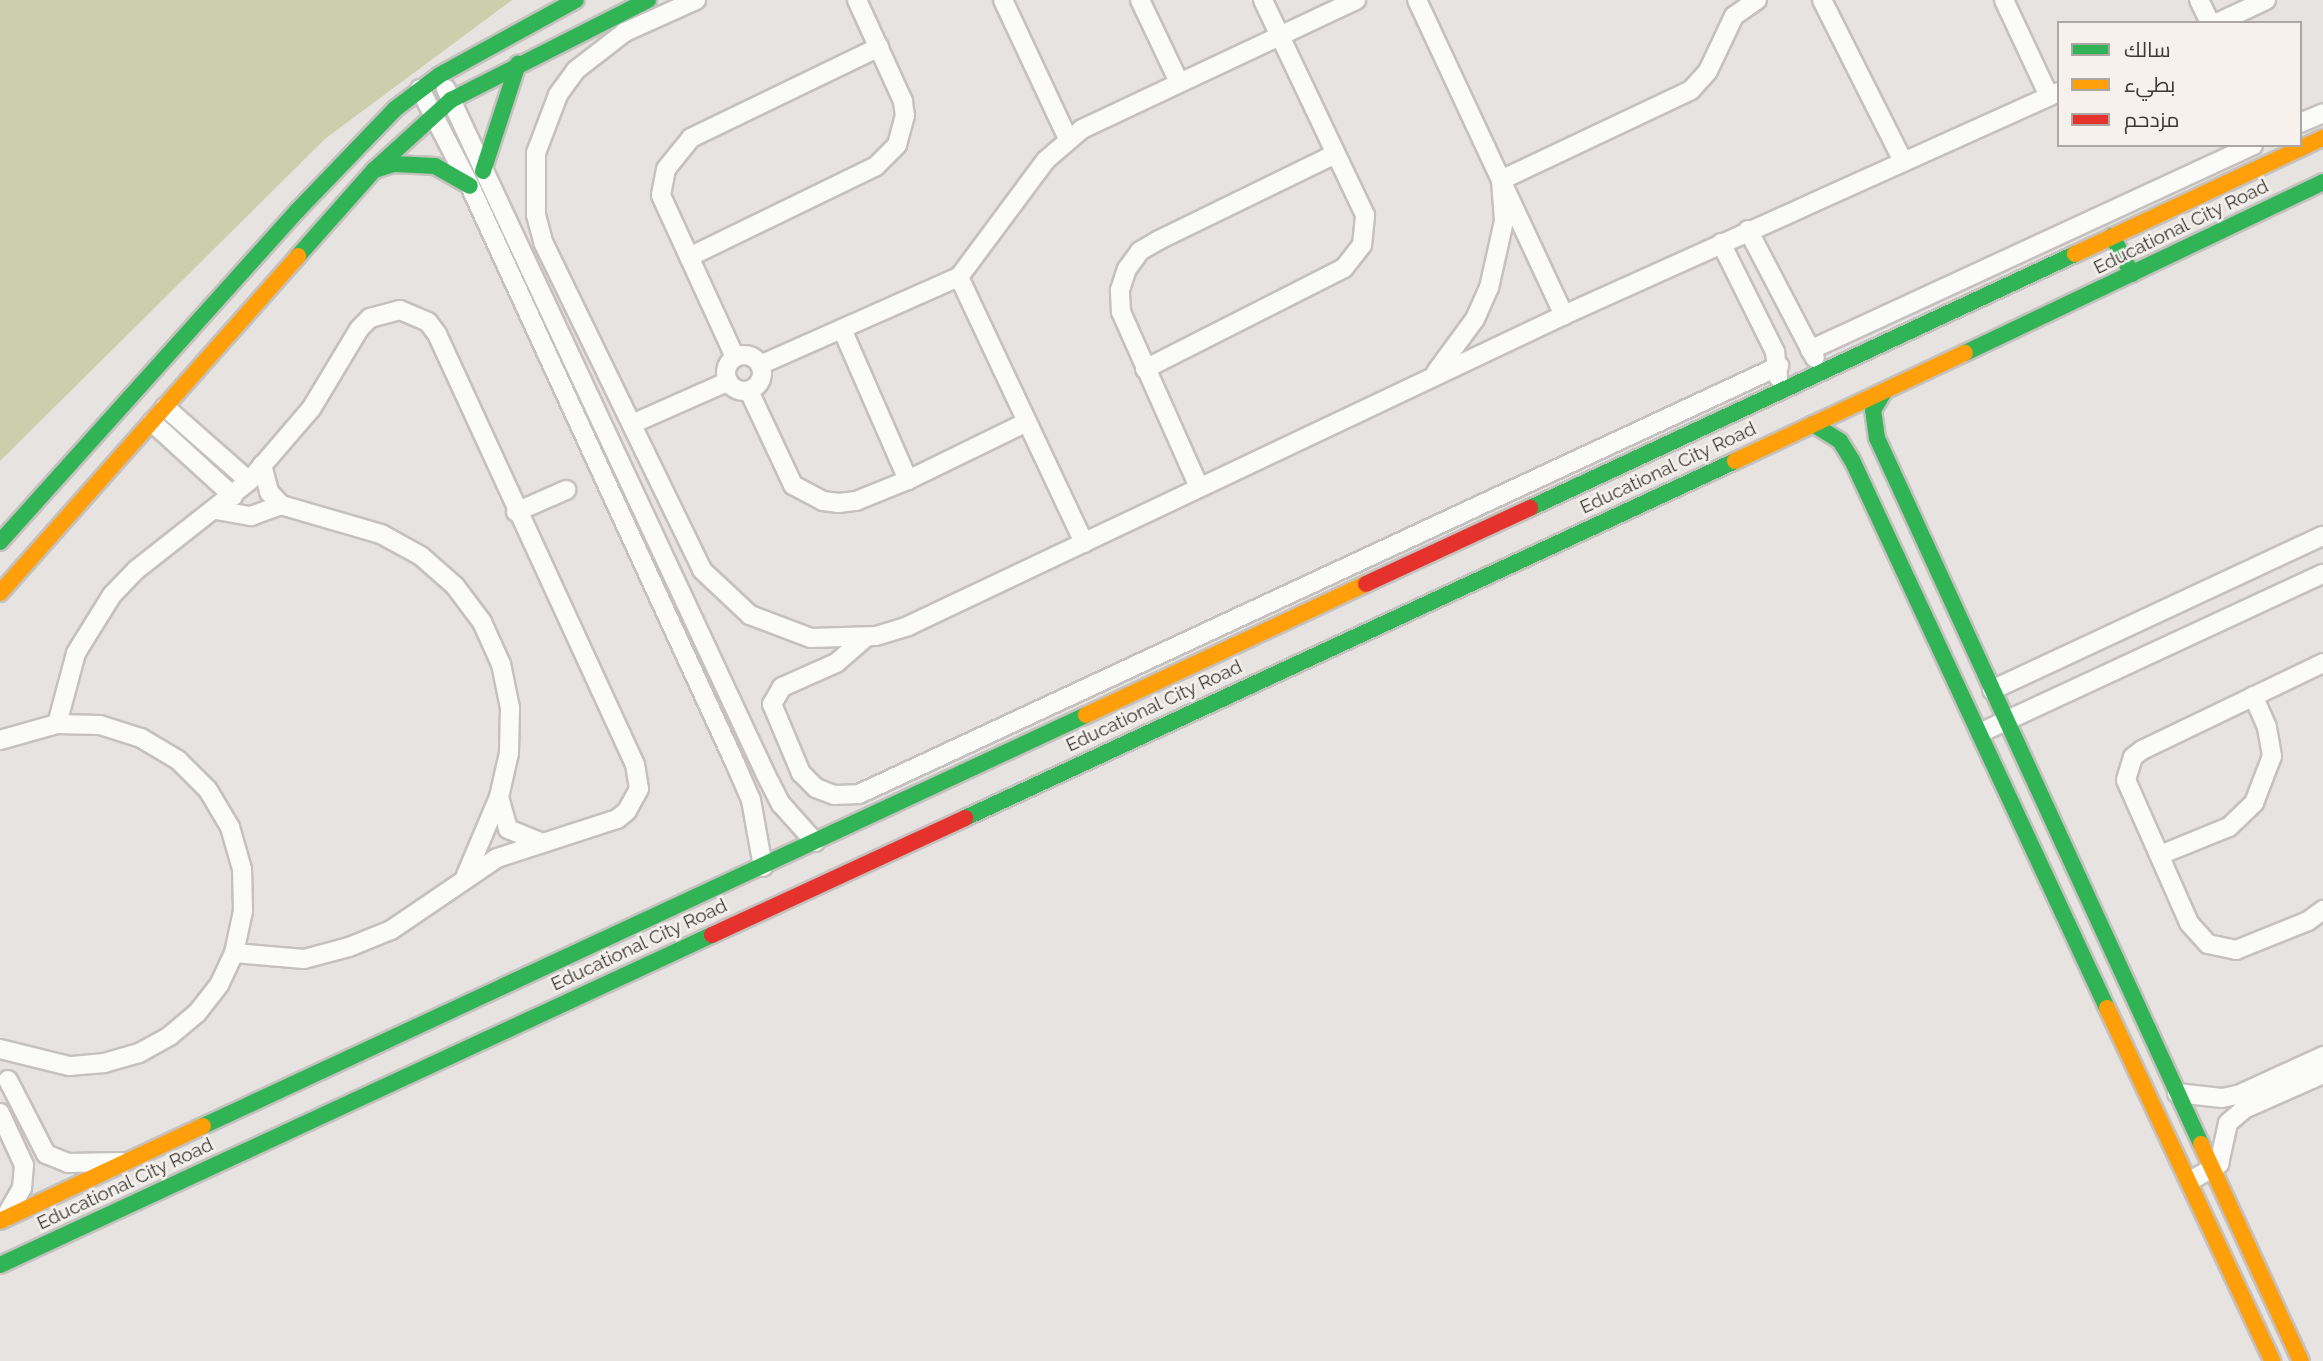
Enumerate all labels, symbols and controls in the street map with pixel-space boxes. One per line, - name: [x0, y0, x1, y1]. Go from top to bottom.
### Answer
- legend: [2057, 21, 2302, 147]
- text: سالك: [2124, 37, 2171, 62]
- text: بطيء: [2124, 72, 2175, 97]
- text: مزدحم: [2124, 107, 2179, 132]
- street label: Educational City Road: [2089, 175, 2273, 279]
- street label: Educational City Road: [1576, 417, 1760, 519]
- street label: Educational City Road: [1062, 655, 1246, 757]
- street label: Educational City Road: [547, 894, 731, 996]
- street label: Educational City Road: [33, 1133, 217, 1235]

